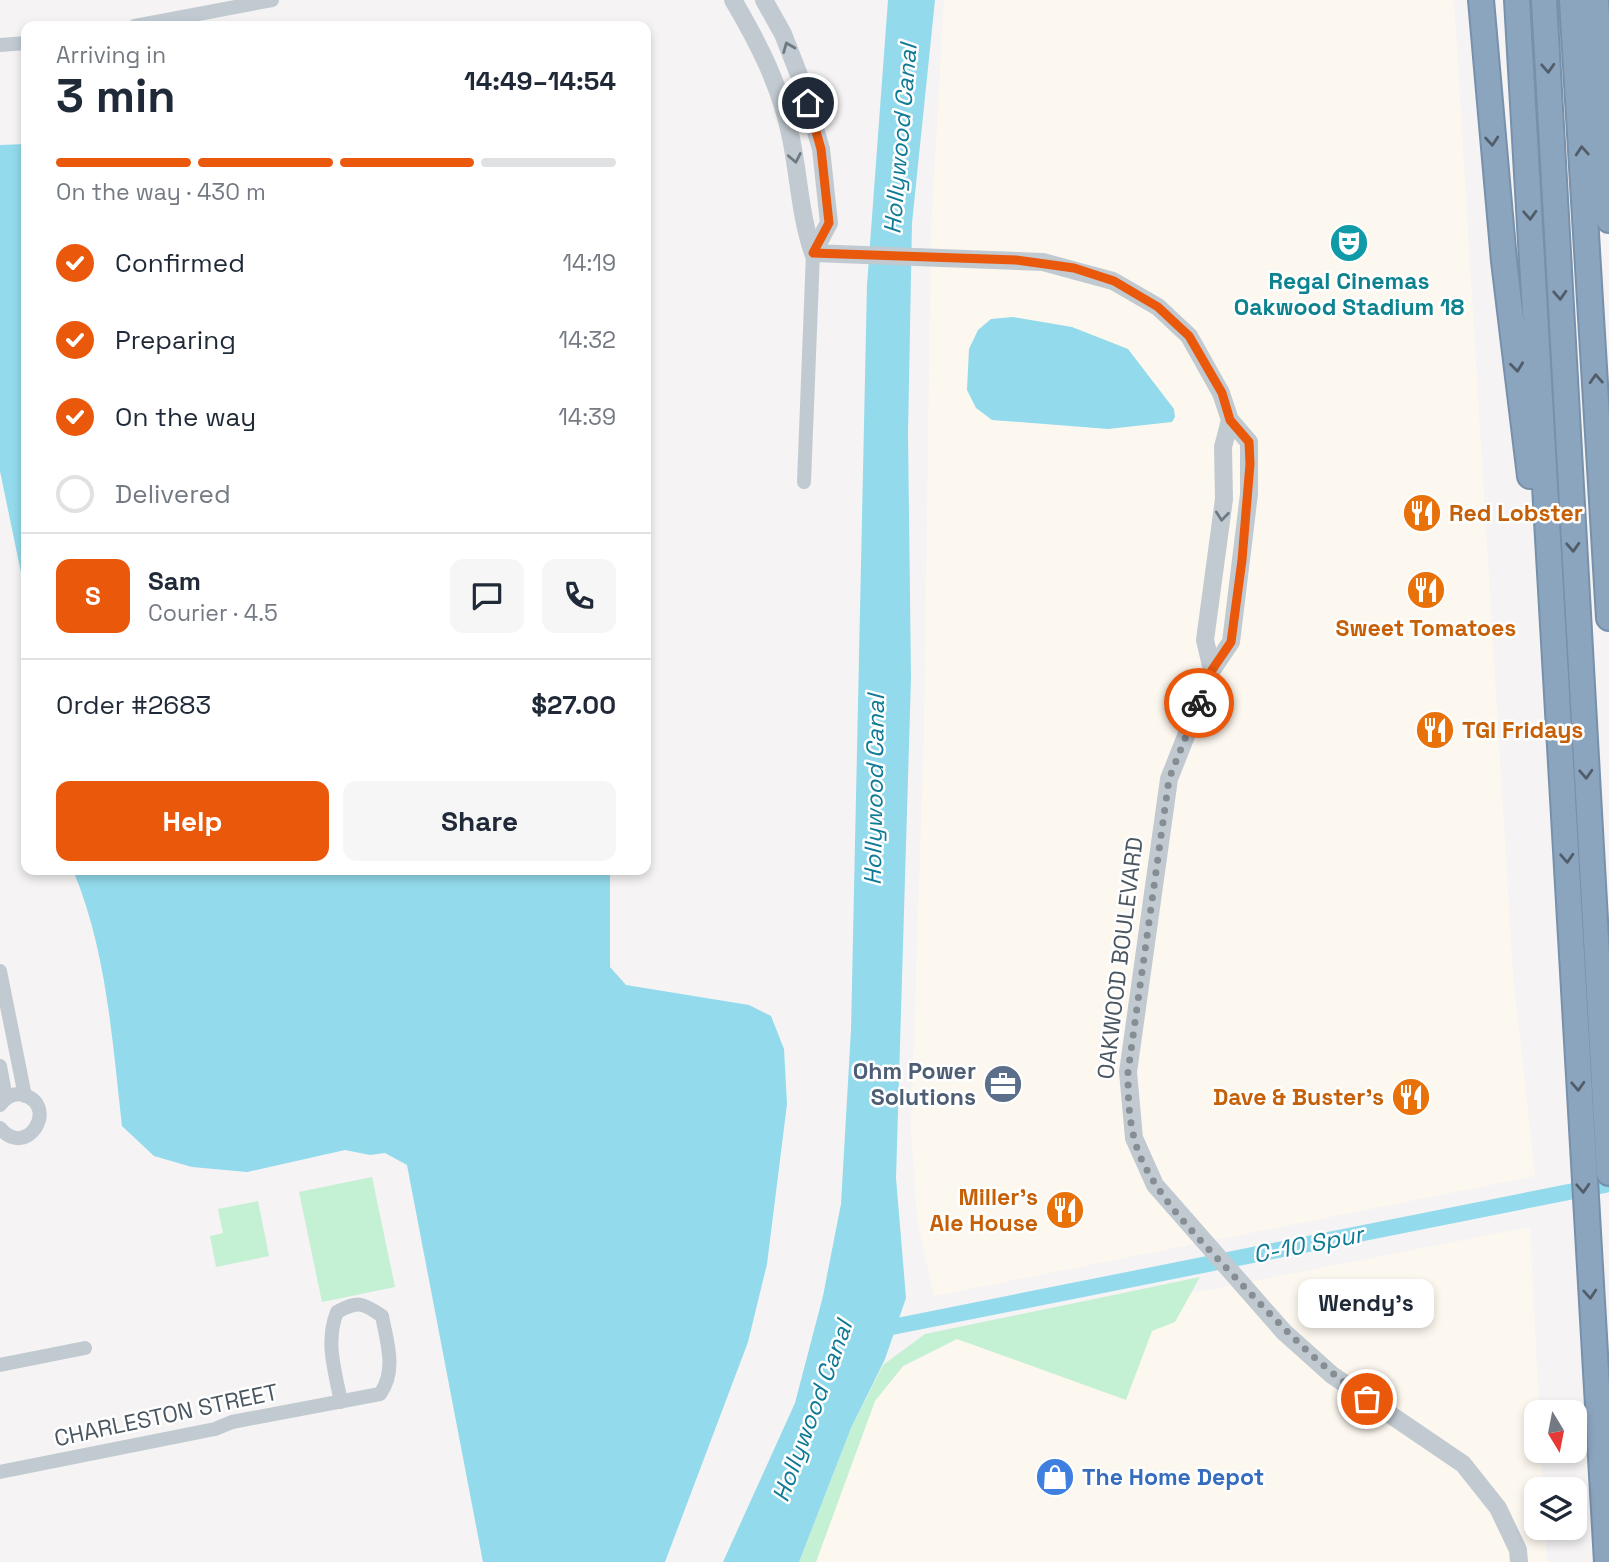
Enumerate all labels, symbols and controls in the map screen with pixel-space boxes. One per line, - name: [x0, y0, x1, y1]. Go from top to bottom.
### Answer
- water label: Hollywood Canal: [876, 39, 924, 235]
- text: Arriving in: [56, 40, 166, 70]
- one-way arrow: [782, 42, 796, 54]
- one-way arrow: [1540, 63, 1555, 74]
- text: 14:49–14:54: [464, 64, 616, 98]
- text: 3 min: [56, 67, 176, 125]
- pin: [778, 73, 838, 133]
- icon: home: [789, 84, 827, 122]
- one-way arrow: [1484, 136, 1499, 147]
- one-way arrow: [1575, 146, 1590, 157]
- one-way arrow: [786, 152, 801, 164]
- text: On the way · 430 m: [56, 177, 266, 207]
- one-way arrow: [1522, 210, 1537, 221]
- theatre icon: Regal Cinemas Oakwood Stadium 18: [1328, 222, 1370, 264]
- icon: check: [56, 244, 94, 282]
- text: Confirmed: [115, 246, 245, 280]
- text: 14:19: [563, 248, 616, 278]
- place label: Regal Cinemas Oakwood Stadium 18: [1234, 266, 1464, 322]
- one-way arrow: [1552, 290, 1567, 301]
- icon: check: [56, 321, 94, 359]
- text: Preparing: [115, 323, 236, 357]
- text: 14:32: [558, 325, 616, 355]
- one-way arrow: [1509, 362, 1524, 373]
- one-way arrow: [1588, 373, 1603, 384]
- icon: check: [56, 398, 94, 436]
- text: On the way: [115, 400, 256, 434]
- text: 14:39: [558, 402, 616, 432]
- text: Delivered: [115, 477, 231, 511]
- restaurant icon: Red Lobster: [1401, 492, 1443, 534]
- place label: Red Lobster: [1449, 498, 1583, 528]
- one-way arrow: [1215, 510, 1230, 521]
- one-way arrow: [1565, 542, 1580, 553]
- button: chat: [450, 559, 524, 633]
- button: phone: [542, 559, 616, 633]
- text: Sam: [148, 564, 201, 598]
- restaurant icon: Sweet Tomatoes: [1405, 569, 1447, 611]
- text: S: [85, 579, 101, 613]
- text: Courier · 4.5: [148, 598, 278, 628]
- place label: Sweet Tomatoes: [1336, 613, 1516, 643]
- courier: [1164, 668, 1234, 738]
- icon: bike: [1180, 684, 1218, 722]
- text: Order #2683: [56, 688, 211, 722]
- text: $27.00: [531, 688, 616, 722]
- water label: Hollywood Canal: [857, 691, 891, 886]
- restaurant icon: TGI Fridays: [1414, 709, 1456, 751]
- place label: TGI Fridays: [1462, 715, 1583, 745]
- one-way arrow: [1578, 769, 1593, 780]
- button: Help: [56, 781, 329, 861]
- button: Share: [343, 781, 616, 861]
- street label: OAKWOOD BOULEVARD: [1090, 835, 1150, 1081]
- one-way arrow: [1559, 853, 1574, 864]
- place label: Ohm Power Solutions: [853, 1056, 976, 1112]
- office icon: Ohm Power Solutions: [982, 1063, 1024, 1105]
- restaurant icon: Dave & Buster's: [1390, 1076, 1432, 1118]
- one-way arrow: [1571, 1080, 1586, 1091]
- place label: Dave & Buster's: [1213, 1082, 1384, 1112]
- place label: Miller's Ale House: [930, 1182, 1038, 1238]
- one-way arrow: [1576, 1183, 1591, 1194]
- restaurant icon: Miller's Ale House: [1044, 1189, 1086, 1231]
- water label: C-10 Spur: [1250, 1218, 1369, 1270]
- callout: Wendy's: [1299, 1280, 1435, 1329]
- text: Wendy's: [1318, 1288, 1414, 1318]
- one-way arrow: [1582, 1289, 1597, 1300]
- water label: Hollywood Canal: [765, 1313, 860, 1506]
- pin: [1337, 1369, 1397, 1429]
- street label: CHARLESTON STREET: [51, 1377, 281, 1453]
- icon: bag: [1348, 1380, 1386, 1418]
- north arrow: [1524, 1400, 1587, 1463]
- map controls: [1524, 1400, 1587, 1540]
- shop icon: The Home Depot: [1034, 1456, 1076, 1498]
- place label: The Home Depot: [1082, 1462, 1264, 1492]
- button: layers: [1524, 1477, 1587, 1540]

